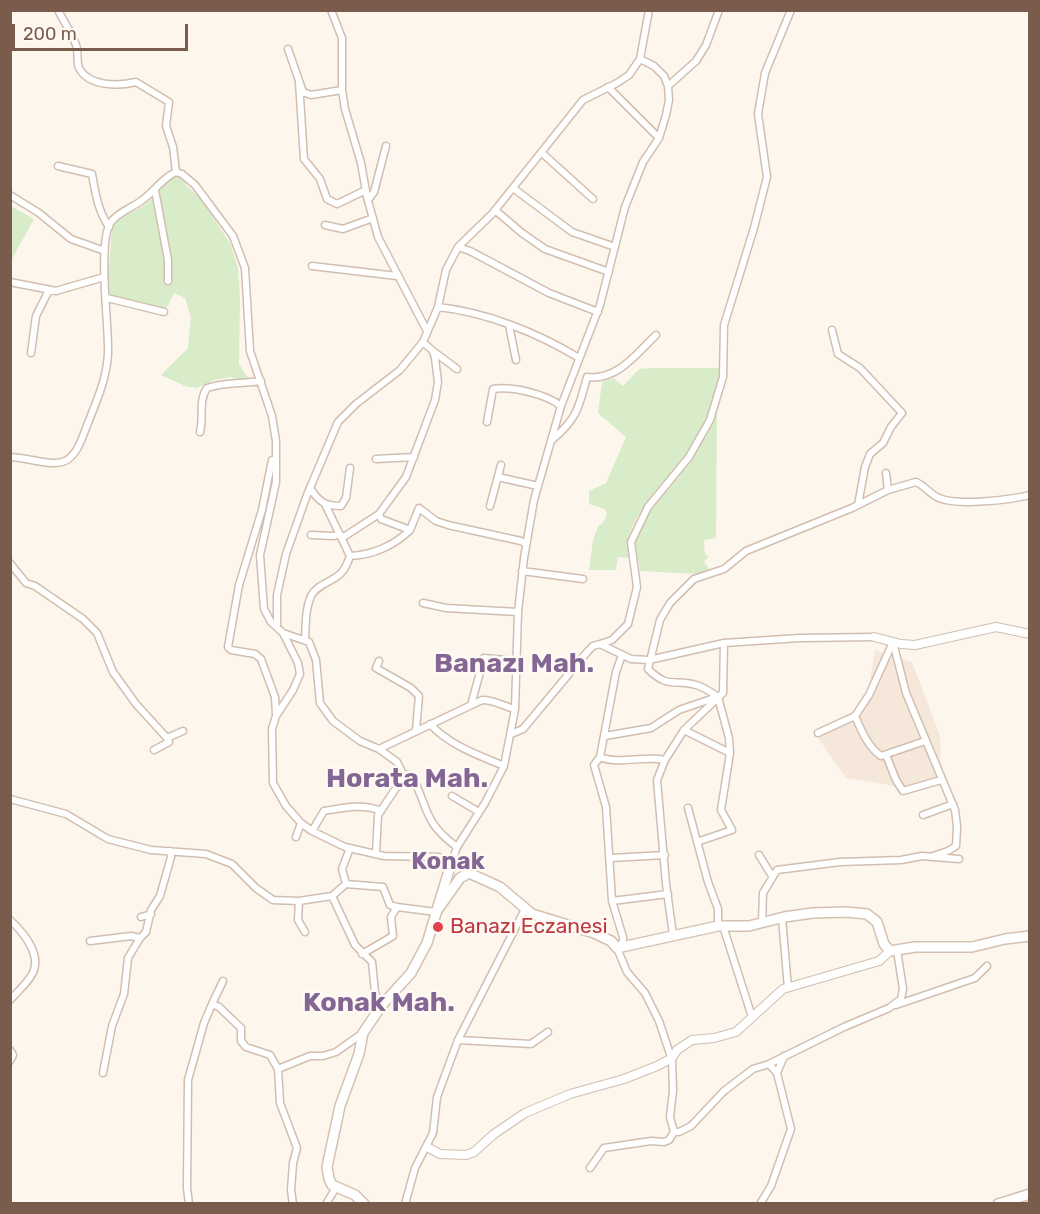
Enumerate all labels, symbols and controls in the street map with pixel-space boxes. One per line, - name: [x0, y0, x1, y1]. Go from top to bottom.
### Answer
- scale bar: [15, 12, 190, 50]
- text: 200 m: [23, 23, 77, 45]
- district label: Banazı Mah.: [434, 648, 594, 680]
- district label: Horata Mah.: [326, 763, 488, 795]
- district label: Konak: [411, 848, 485, 876]
- place label: Banazı Eczanesi: [450, 914, 608, 940]
- marker: Banazı Eczanesi: [431, 920, 445, 934]
- district label: Konak Mah.: [303, 987, 455, 1019]

